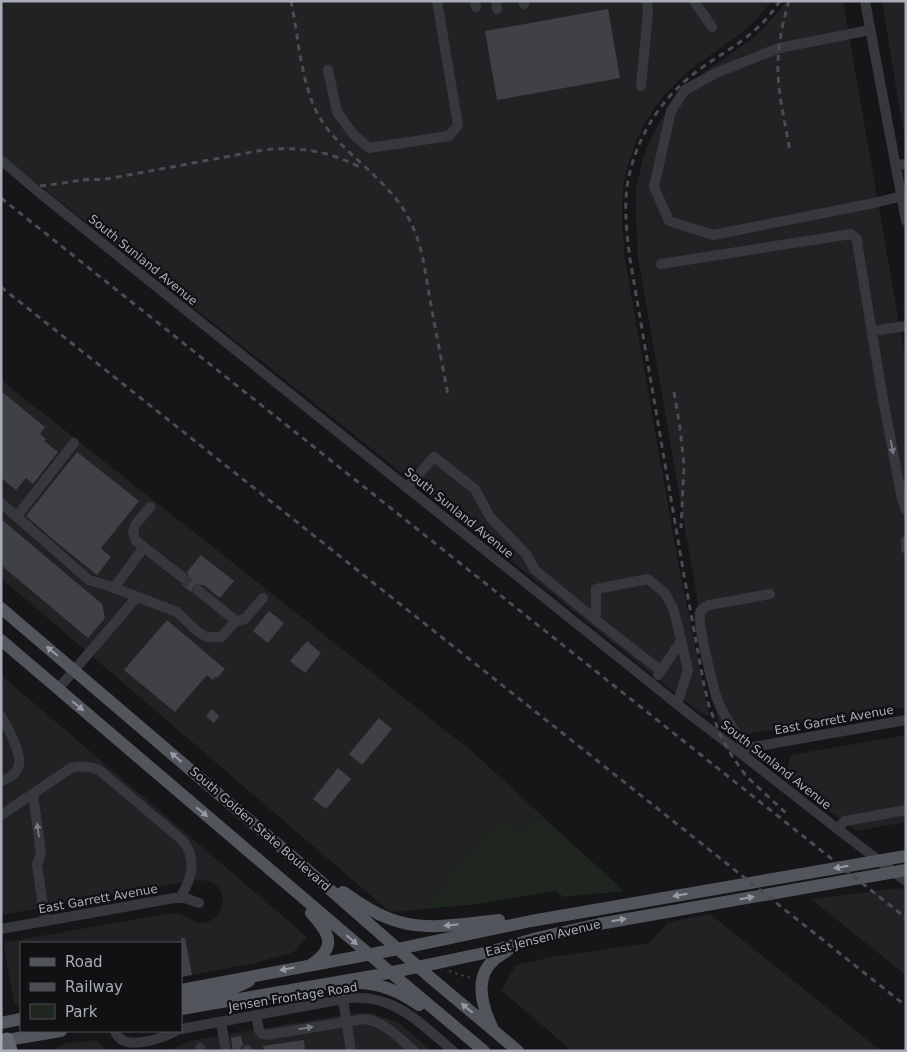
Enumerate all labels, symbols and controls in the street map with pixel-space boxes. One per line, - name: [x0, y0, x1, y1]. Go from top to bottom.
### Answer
- street label: South Sunland Avenue: [86, 212, 200, 308]
- one-way arrow: [888, 440, 896, 455]
- street label: South Sunland Avenue: [402, 465, 516, 561]
- one-way arrow: [47, 645, 59, 657]
- one-way arrow: [72, 700, 84, 712]
- street label: East Garrett Avenue: [773, 703, 895, 737]
- street label: South Sunland Avenue: [718, 718, 834, 812]
- one-way arrow: [169, 751, 182, 762]
- street label: South Golden State Boulevard: [187, 764, 333, 894]
- one-way arrow: [195, 806, 208, 817]
- one-way arrow: [34, 821, 42, 837]
- one-way arrow: [832, 864, 848, 872]
- street label: East Garrett Avenue: [37, 882, 159, 916]
- one-way arrow: [672, 892, 688, 900]
- one-way arrow: [739, 893, 755, 901]
- one-way arrow: [611, 916, 627, 924]
- street label: East Jensen Avenue: [484, 917, 602, 959]
- one-way arrow: [443, 921, 459, 929]
- one-way arrow: [346, 934, 358, 945]
- legend: [20, 942, 182, 1032]
- text: Road: [65, 953, 103, 971]
- one-way arrow: [278, 966, 294, 974]
- text: Railway: [65, 978, 123, 996]
- street label: Jensen Frontage Road: [227, 980, 358, 1014]
- one-way arrow: [462, 1002, 474, 1014]
- text: Park: [65, 1003, 98, 1021]
- one-way arrow: [299, 1024, 315, 1032]

